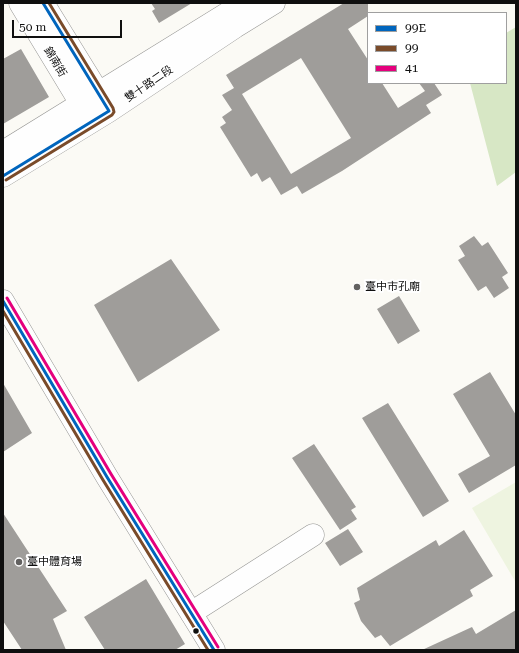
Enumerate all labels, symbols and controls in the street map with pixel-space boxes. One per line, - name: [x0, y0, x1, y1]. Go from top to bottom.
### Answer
- scale bar: [14, 12, 124, 38]
- legend: [367, 12, 507, 84]
- text: 50 m: [19, 20, 46, 34]
- text: 99E: [405, 21, 426, 35]
- text: 99: [405, 41, 418, 55]
- street label: 錦南街: [41, 44, 69, 80]
- text: 41: [405, 61, 418, 75]
- street label: 雙十路二段: [123, 63, 175, 105]
- place label: 臺中市孔廟: [365, 280, 420, 294]
- marker: 臺中市孔廟: [352, 282, 362, 292]
- place label: 臺中體育場: [27, 555, 82, 569]
- marker: 臺中體育場: [14, 557, 24, 567]
- unlabelled marker: [191, 626, 201, 636]

